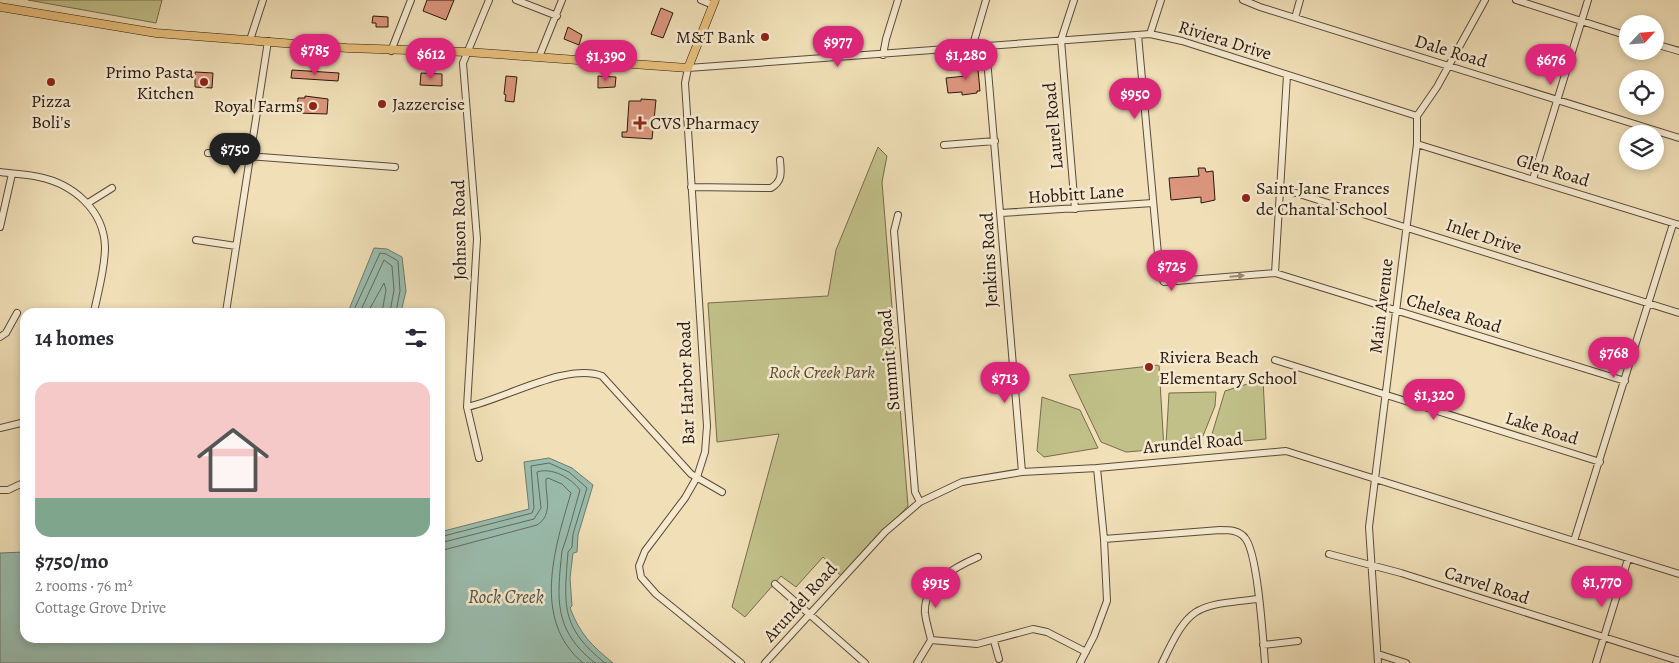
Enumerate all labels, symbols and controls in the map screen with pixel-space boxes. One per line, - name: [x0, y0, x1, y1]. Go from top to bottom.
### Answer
- street label: Riviera Drive: [1176, 14, 1274, 66]
- north arrow: [1619, 15, 1664, 60]
- map controls: [1619, 15, 1664, 170]
- place label: M&T Bank: [676, 25, 755, 49]
- pin: $977: [808, 26, 868, 68]
- street label: Dale Road: [1412, 29, 1490, 73]
- marker: M&T Bank: [759, 31, 771, 43]
- text: $977: [824, 31, 852, 53]
- pin: $785: [285, 34, 345, 76]
- pin: $612: [401, 38, 461, 80]
- pin: $1,280: [925, 38, 1007, 81]
- text: $785: [301, 39, 329, 61]
- pin: $1,390: [565, 39, 647, 82]
- text: $612: [417, 43, 445, 65]
- text: $1,280: [946, 44, 986, 66]
- pin: $676: [1521, 44, 1581, 86]
- text: $1,390: [586, 45, 626, 67]
- text: $676: [1536, 49, 1566, 71]
- place label: Primo Pasta Kitchen: [105, 60, 195, 105]
- button: locate: [1619, 70, 1664, 115]
- marker: Pizza Boli's: [45, 76, 57, 88]
- marker: Primo Pasta Kitchen: [198, 76, 210, 88]
- pin: $950: [1105, 78, 1165, 120]
- street label: Laurel Road: [1037, 81, 1069, 171]
- text: $950: [1120, 83, 1150, 105]
- place label: Pizza Boli's: [31, 89, 71, 134]
- place label: Jazzercise: [392, 92, 465, 116]
- place label: Royal Farms: [214, 94, 303, 118]
- marker: Jazzercise: [376, 98, 388, 110]
- marker: Royal Farms: [307, 100, 319, 112]
- place label: CVS Pharmacy: [650, 111, 760, 135]
- marker: CVS Pharmacy: [634, 117, 646, 129]
- button: layers: [1619, 125, 1664, 170]
- pin: $750: [205, 132, 265, 175]
- text: $750: [220, 138, 250, 160]
- street label: Glen Road: [1514, 148, 1593, 193]
- place label: Saint Jane Frances de Chantal School: [1256, 176, 1390, 221]
- street label: Johnson Road: [446, 179, 472, 281]
- street label: Hobbitt Lane: [1027, 179, 1125, 209]
- marker: Saint Jane Frances de Chantal School: [1240, 192, 1252, 204]
- street label: Jenkins Road: [975, 211, 1003, 308]
- street label: Inlet Drive: [1443, 212, 1525, 260]
- pin: $725: [1142, 250, 1202, 292]
- text: $725: [1158, 255, 1186, 277]
- street label: Main Avenue: [1363, 257, 1399, 355]
- one-way arrow: [1229, 272, 1245, 280]
- street label: Chelsea Road: [1404, 287, 1505, 339]
- street label: Summit Road: [873, 308, 905, 412]
- street label: Bar Harbor Road: [672, 320, 700, 445]
- text: 14 homes: [35, 324, 114, 352]
- icon: filters: [402, 324, 430, 352]
- pin: $768: [1584, 336, 1644, 379]
- text: $768: [1599, 342, 1629, 364]
- place label: Riviera Beach Elementary School: [1159, 345, 1297, 390]
- park label: Rock Creek Park: [769, 360, 875, 384]
- marker: Riviera Beach Elementary School: [1143, 361, 1155, 373]
- pin: $713: [975, 362, 1035, 404]
- text: $713: [992, 367, 1018, 389]
- pin: $1,320: [1393, 378, 1475, 421]
- text: $1,320: [1414, 384, 1454, 406]
- street label: Lake Road: [1503, 406, 1582, 451]
- icon: home: [188, 415, 278, 505]
- street label: Arundel Road: [1141, 427, 1244, 459]
- text: $750/mo: [35, 547, 109, 575]
- street label: Arundel Road: [757, 557, 843, 648]
- street label: Carvel Road: [1441, 560, 1533, 610]
- pin: $915: [906, 566, 966, 609]
- pin: $1,770: [1561, 566, 1643, 608]
- text: $1,770: [1582, 571, 1622, 593]
- text: $915: [922, 572, 950, 594]
- text: 2 rooms · 76 m²: [35, 575, 133, 597]
- water label: Rock Creek: [468, 584, 544, 610]
- text: Cottage Grove Drive: [35, 597, 166, 619]

